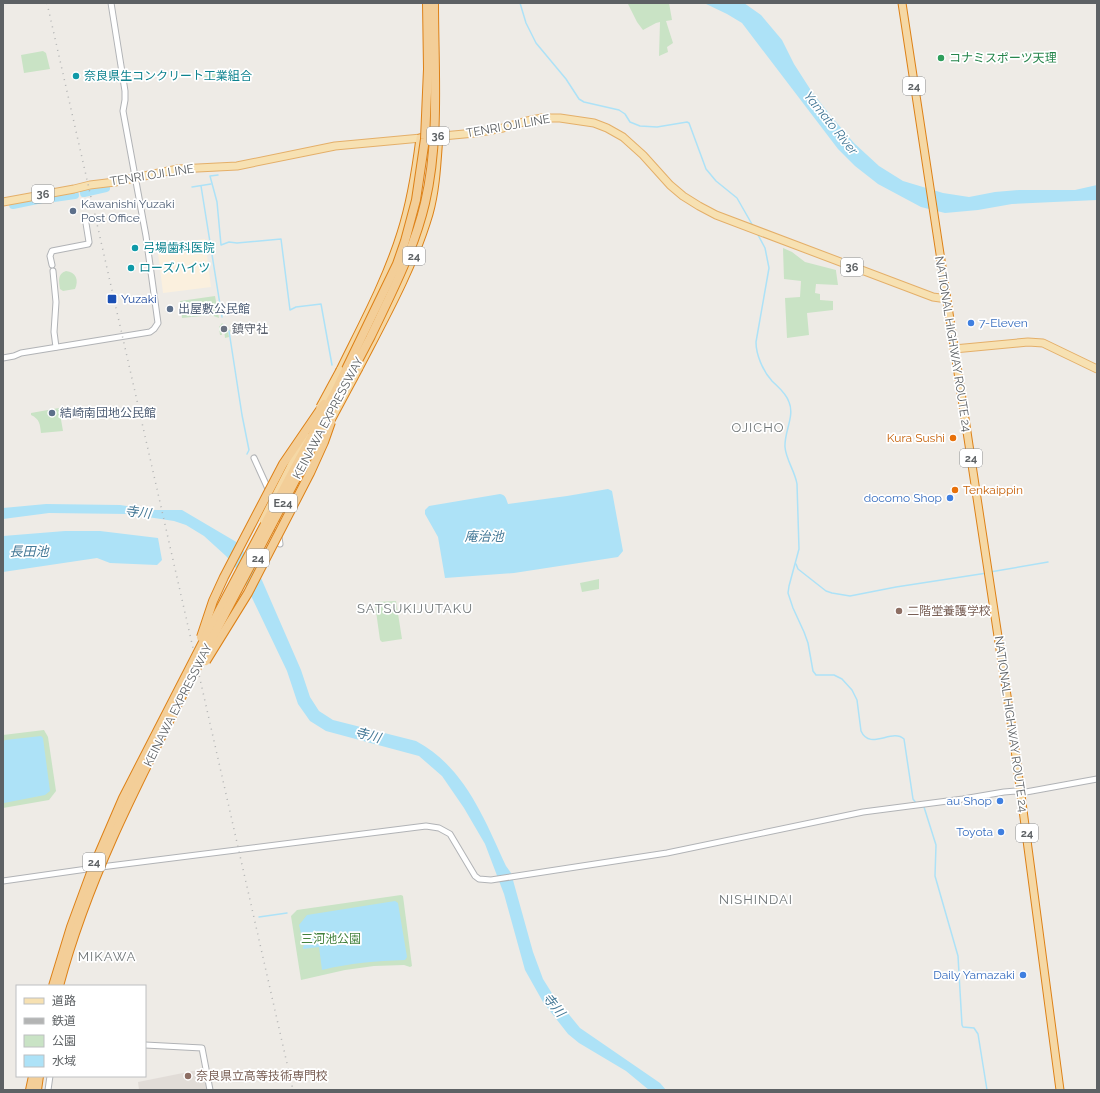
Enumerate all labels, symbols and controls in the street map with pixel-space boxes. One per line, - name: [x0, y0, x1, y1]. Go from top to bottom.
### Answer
- place label: コナミスポーツ天理: [949, 51, 1057, 65]
- marker: コナミスポーツ天理: [936, 53, 946, 63]
- place label: 奈良県生コンクリート工業組合: [84, 69, 252, 83]
- marker: 奈良県生コンクリート工業組合: [71, 71, 81, 81]
- road number: 24: [903, 77, 925, 95]
- water label: Yamato River: [801, 88, 861, 158]
- street label: TENRI OJI LINE: [465, 112, 551, 140]
- road number: 36: [427, 127, 449, 145]
- street label: TENRI OJI LINE: [109, 161, 195, 189]
- road number: 36: [32, 185, 54, 203]
- place label: Kawanishi Yuzaki Post Office: [81, 197, 175, 225]
- marker: Kawanishi Yuzaki Post Office: [68, 206, 78, 216]
- place label: 弓場歯科医院: [143, 241, 215, 255]
- marker: 弓場歯科医院: [130, 243, 140, 253]
- road number: 24: [403, 247, 425, 265]
- street label: NATIONAL HIGHWAY ROUTE 24: [932, 255, 974, 433]
- road number: 36: [841, 258, 863, 276]
- place label: ローズハイツ: [139, 261, 210, 275]
- marker: ローズハイツ: [126, 263, 136, 273]
- place label: Yuzaki: [121, 292, 157, 306]
- marker: Yuzaki: [106, 293, 118, 305]
- place label: 出屋敷公民館: [178, 302, 250, 316]
- marker: 出屋敷公民館: [165, 304, 175, 314]
- place label: 7-Eleven: [979, 316, 1028, 330]
- marker: 7-Eleven: [966, 318, 976, 328]
- place label: 鎮守社: [232, 322, 268, 336]
- marker: 鎮守社: [219, 324, 229, 334]
- street label: KEINAWA EXPRESSWAY: [290, 355, 366, 481]
- place label: 結崎南団地公民館: [60, 406, 156, 420]
- marker: 結崎南団地公民館: [47, 408, 57, 418]
- district label: OJICHO: [731, 420, 785, 435]
- place label: Kura Sushi: [887, 431, 945, 445]
- marker: Kura Sushi: [948, 433, 958, 443]
- road number: 24: [960, 449, 982, 467]
- place label: Tenkaippin: [963, 483, 1023, 497]
- marker: Tenkaippin: [950, 485, 960, 495]
- place label: docomo Shop: [864, 491, 942, 505]
- marker: docomo Shop: [945, 493, 955, 503]
- road number: E24: [269, 494, 297, 512]
- water label: 寺川: [124, 503, 154, 521]
- water label: 庵治池: [464, 529, 505, 544]
- water label: 長田池: [9, 544, 50, 559]
- road number: 24: [247, 549, 269, 567]
- district label: SATSUKIJUTAKU: [357, 601, 473, 616]
- place label: 二階堂養護学校: [907, 604, 991, 618]
- marker: 二階堂養護学校: [894, 606, 904, 616]
- street label: NATIONAL HIGHWAY ROUTE 24: [992, 635, 1030, 814]
- street label: KEINAWA EXPRESSWAY: [141, 641, 215, 769]
- water label: 寺川: [353, 724, 384, 746]
- place label: au Shop: [946, 794, 992, 808]
- marker: au Shop: [995, 796, 1005, 806]
- road number: 24: [1016, 824, 1038, 842]
- place label: Toyota: [956, 825, 993, 839]
- marker: Toyota: [996, 827, 1006, 837]
- road number: 24: [83, 853, 105, 871]
- district label: NISHINDAI: [719, 892, 793, 907]
- park label: 三河池公園: [301, 932, 361, 946]
- district label: MIKAWA: [78, 949, 136, 964]
- place label: Daily Yamazaki: [933, 968, 1015, 982]
- marker: Daily Yamazaki: [1018, 970, 1028, 980]
- legend: [16, 985, 146, 1077]
- water label: 寺川: [540, 990, 569, 1021]
- text: 道路: [52, 994, 76, 1008]
- text: 鉄道: [52, 1014, 76, 1028]
- text: 公園: [52, 1034, 76, 1048]
- text: 水域: [52, 1054, 76, 1068]
- place label: 奈良県立高等技術専門校: [196, 1069, 328, 1083]
- marker: 奈良県立高等技術専門校: [183, 1071, 193, 1081]

